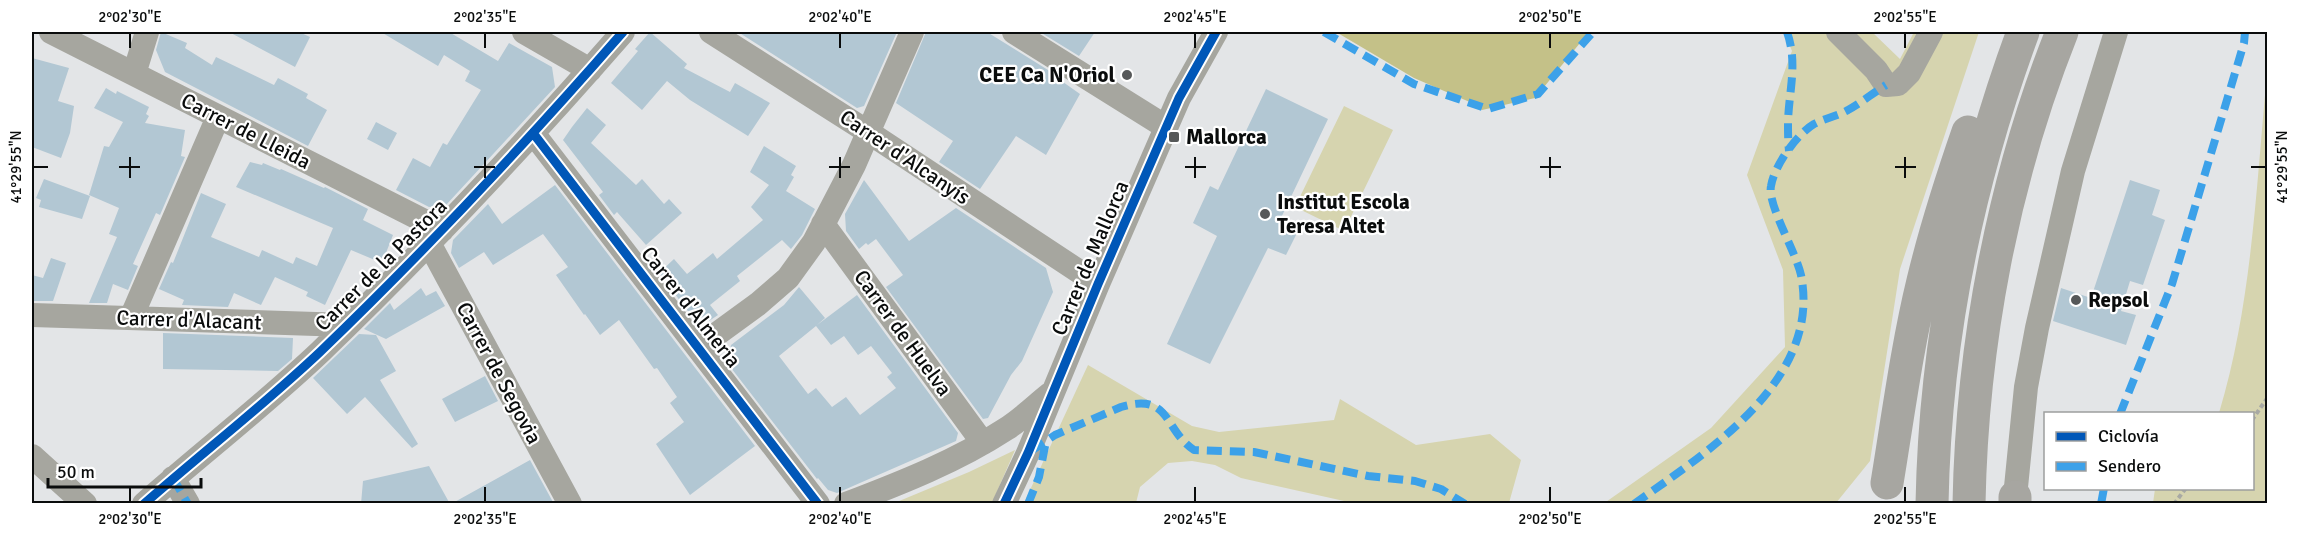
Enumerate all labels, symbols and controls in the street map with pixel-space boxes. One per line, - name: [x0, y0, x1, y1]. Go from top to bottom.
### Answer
- text: 2°02'30"E: [98, 8, 162, 26]
- text: 2°02'35"E: [453, 8, 517, 26]
- text: 2°02'40"E: [808, 8, 872, 26]
- text: 2°02'45"E: [1163, 8, 1227, 26]
- text: 2°02'50"E: [1518, 8, 1582, 26]
- text: 2°02'55"E: [1873, 8, 1937, 26]
- place label: CEE Ca N'Oriol: [979, 62, 1115, 88]
- marker: CEE Ca N'Oriol: [1120, 68, 1134, 82]
- street label: Carrer de Lleida: [177, 87, 315, 175]
- street label: Carrer d'Alcanyís: [835, 104, 975, 210]
- place label: Mallorca: [1186, 124, 1267, 150]
- text: 41°29'55"N: [7, 130, 25, 204]
- marker: Mallorca: [1167, 130, 1181, 144]
- text: 41°29'55"N: [2273, 130, 2291, 204]
- street label: Carrer de Mallorca: [1046, 177, 1134, 339]
- place label: Institut Escola Teresa Altet: [1277, 189, 1410, 239]
- street label: Carrer de la Pastora: [309, 193, 453, 337]
- marker: Institut Escola Teresa Altet: [1258, 207, 1272, 221]
- street label: Carrer d'Almeria: [635, 241, 747, 373]
- street label: Carrer de Huelva: [849, 265, 957, 401]
- place label: Repsol: [2088, 287, 2150, 313]
- marker: Repsol: [2069, 293, 2083, 307]
- street label: Carrer de Segovia: [451, 298, 547, 448]
- street label: Carrer d'Alacant: [116, 304, 262, 336]
- legend: [2044, 412, 2254, 490]
- text: Ciclovía: [2098, 425, 2159, 447]
- scale bar: [48, 451, 201, 489]
- text: Sendero: [2098, 455, 2161, 477]
- text: 50 m: [57, 461, 95, 483]
- text: 2°02'30"E: [98, 510, 162, 528]
- text: 2°02'35"E: [453, 510, 517, 528]
- text: 2°02'40"E: [808, 510, 872, 528]
- text: 2°02'45"E: [1163, 510, 1227, 528]
- text: 2°02'50"E: [1518, 510, 1582, 528]
- text: 2°02'55"E: [1873, 510, 1937, 528]

